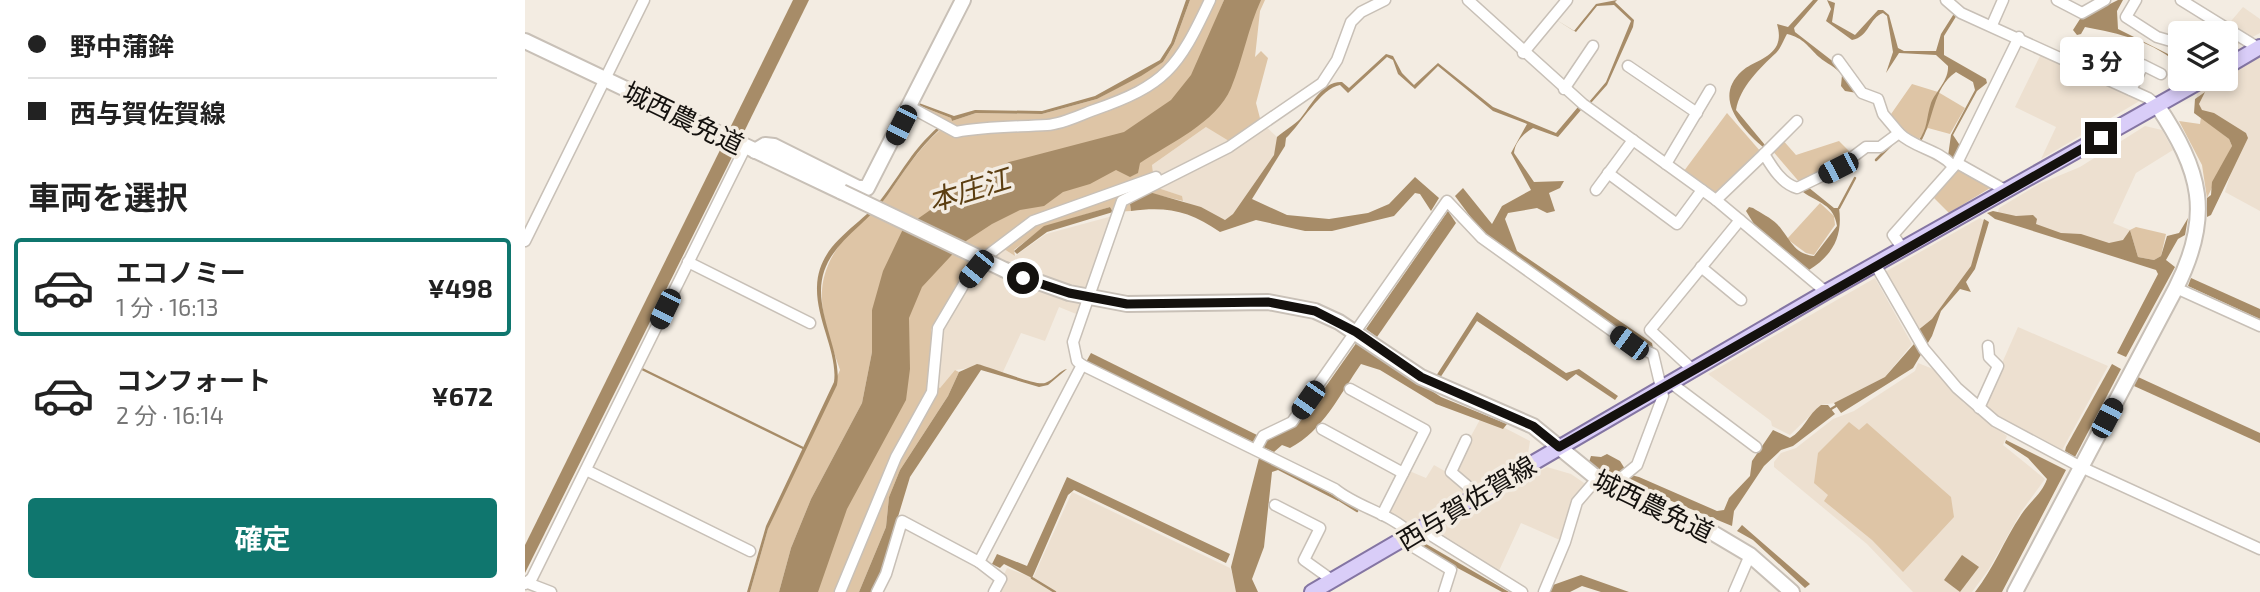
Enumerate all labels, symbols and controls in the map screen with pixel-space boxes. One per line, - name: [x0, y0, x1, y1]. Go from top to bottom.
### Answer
- map controls: [2168, 21, 2238, 91]
- button: layers: [2168, 21, 2238, 91]
- text: 野中蒲鉾: [70, 30, 174, 61]
- callout: 3 分: [2059, 37, 2143, 86]
- text: 3 分: [2081, 47, 2123, 75]
- street label: 城西農免道: [619, 75, 749, 159]
- text: 西与賀佐賀線: [70, 97, 226, 128]
- car: [883, 102, 920, 148]
- route end: [2085, 122, 2117, 154]
- car: [1815, 149, 1862, 187]
- water label: 本庄江: [924, 160, 1017, 218]
- text: 車両を選択: [28, 177, 188, 215]
- car: [955, 246, 998, 292]
- icon: car: [32, 256, 95, 319]
- text: エコノミー: [116, 256, 246, 287]
- route start: [1007, 262, 1039, 294]
- text: ¥498: [428, 272, 493, 303]
- car: [647, 286, 684, 332]
- text: 1 分 · 16:13: [116, 293, 219, 321]
- car: [1606, 322, 1653, 364]
- icon: car: [32, 364, 95, 427]
- text: コンフォート: [116, 364, 271, 395]
- car: [1288, 377, 1329, 423]
- text: ¥672: [432, 380, 493, 411]
- car: [2088, 395, 2127, 441]
- text: 2 分 · 16:14: [116, 401, 224, 429]
- street label: 西与賀佐賀線: [1391, 449, 1541, 555]
- street label: 城西農免道: [1589, 463, 1719, 547]
- button: 確定: [28, 498, 497, 578]

